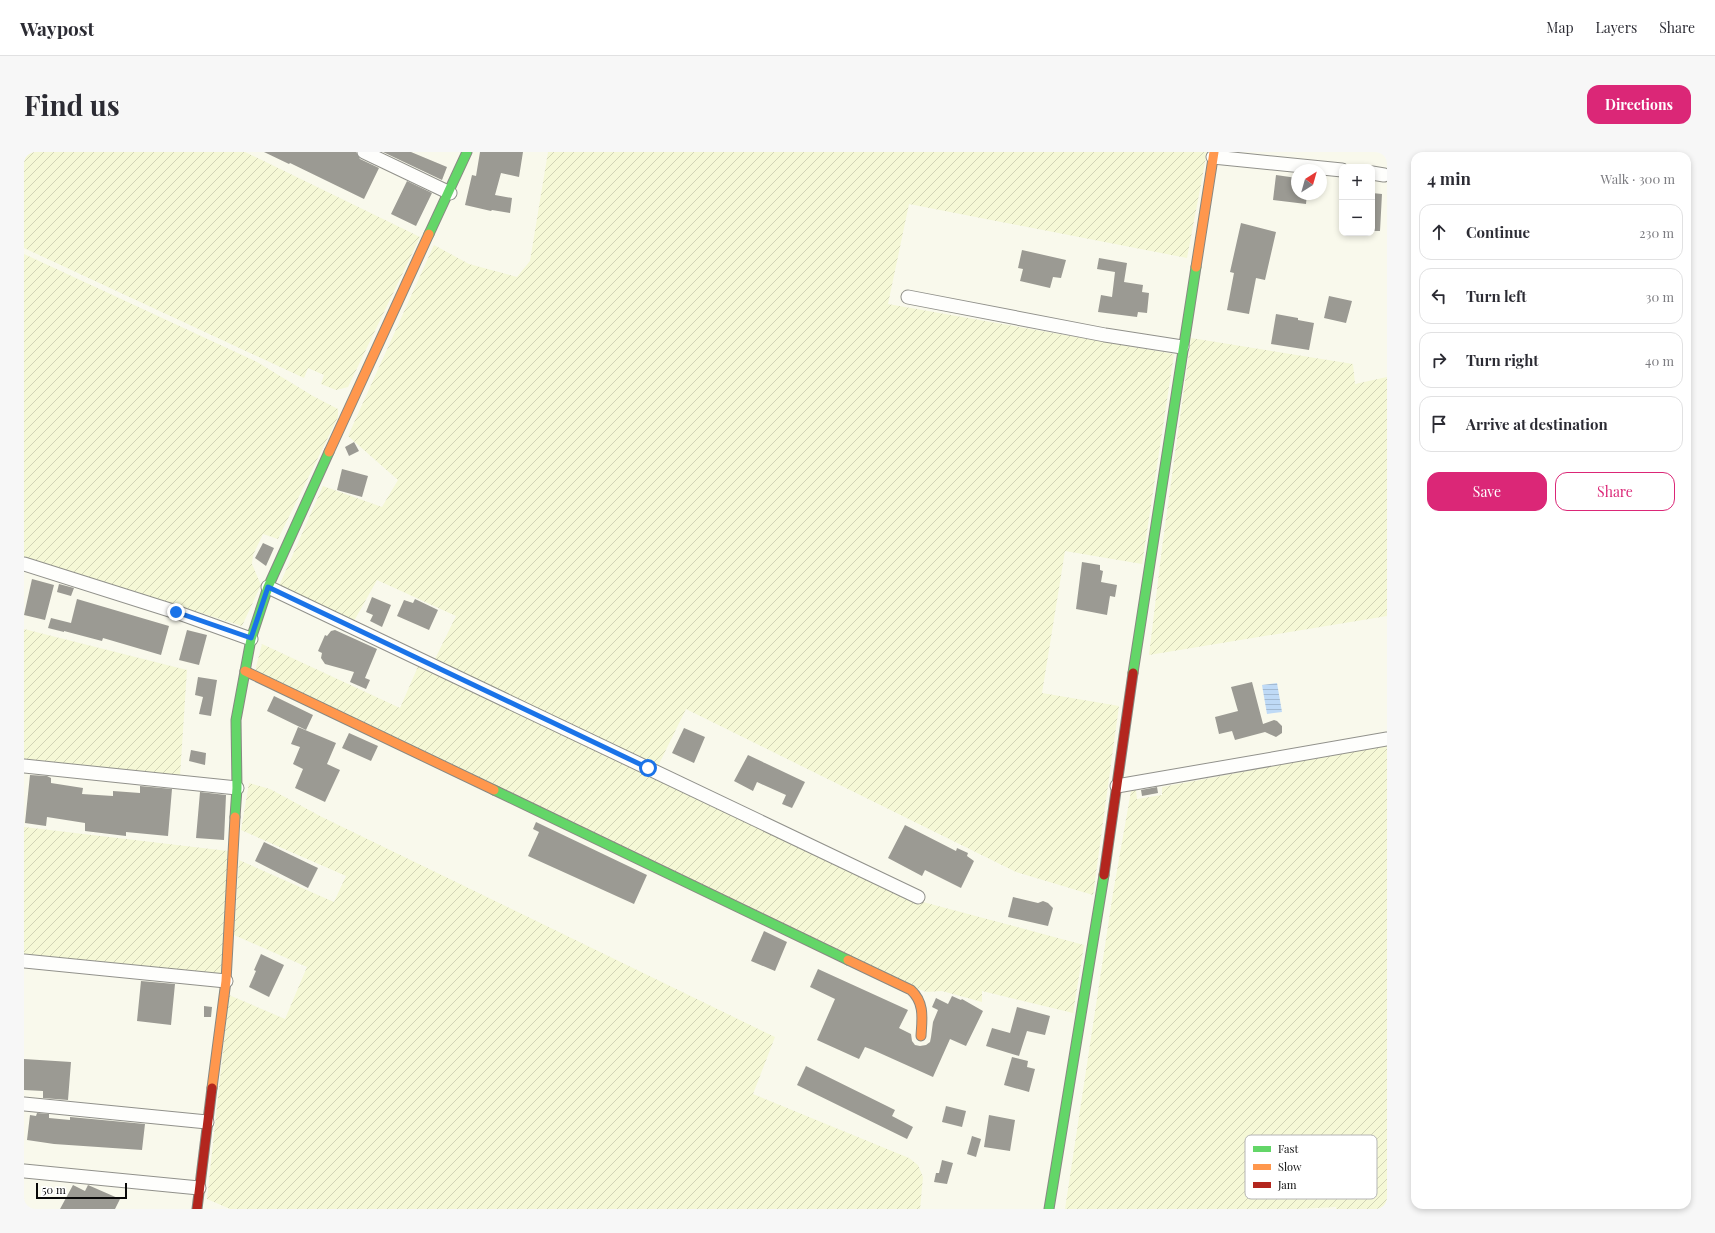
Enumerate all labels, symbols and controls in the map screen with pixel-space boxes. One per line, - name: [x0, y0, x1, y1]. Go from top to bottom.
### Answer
- text: Waypost: [20, 15, 94, 41]
- text: Map: [1546, 18, 1574, 37]
- text: Layers: [1596, 18, 1637, 37]
- text: Share: [1659, 18, 1695, 37]
- button: Directions: [1587, 85, 1691, 124]
- text: Find us: [24, 86, 120, 123]
- north arrow: [1291, 164, 1327, 200]
- map controls: [1339, 164, 1375, 236]
- button: +: [1339, 164, 1375, 200]
- text: 4 min: [1427, 167, 1471, 189]
- text: Walk · 300 m: [1601, 170, 1675, 187]
- button: −: [1339, 200, 1375, 236]
- icon: ahead: [1428, 221, 1450, 243]
- text: Continue: [1466, 222, 1530, 242]
- text: 230 m: [1639, 224, 1674, 241]
- icon: left: [1428, 285, 1450, 307]
- text: Turn left: [1466, 286, 1527, 306]
- text: 30 m: [1646, 288, 1674, 305]
- icon: right: [1428, 349, 1450, 371]
- text: Turn right: [1466, 350, 1539, 370]
- text: 40 m: [1645, 352, 1674, 369]
- icon: arrive: [1428, 413, 1450, 435]
- text: Arrive at destination: [1466, 414, 1608, 434]
- button: Save: [1427, 472, 1547, 511]
- button: Share: [1555, 472, 1675, 511]
- route end: [167, 603, 185, 621]
- route start: [639, 759, 657, 777]
- legend: [1245, 1135, 1377, 1199]
- text: Fast: [1278, 1141, 1298, 1156]
- text: Slow: [1278, 1159, 1302, 1174]
- text: Jam: [1277, 1177, 1297, 1192]
- scale bar: [36, 1181, 127, 1200]
- text: 50 m: [42, 1182, 66, 1197]

